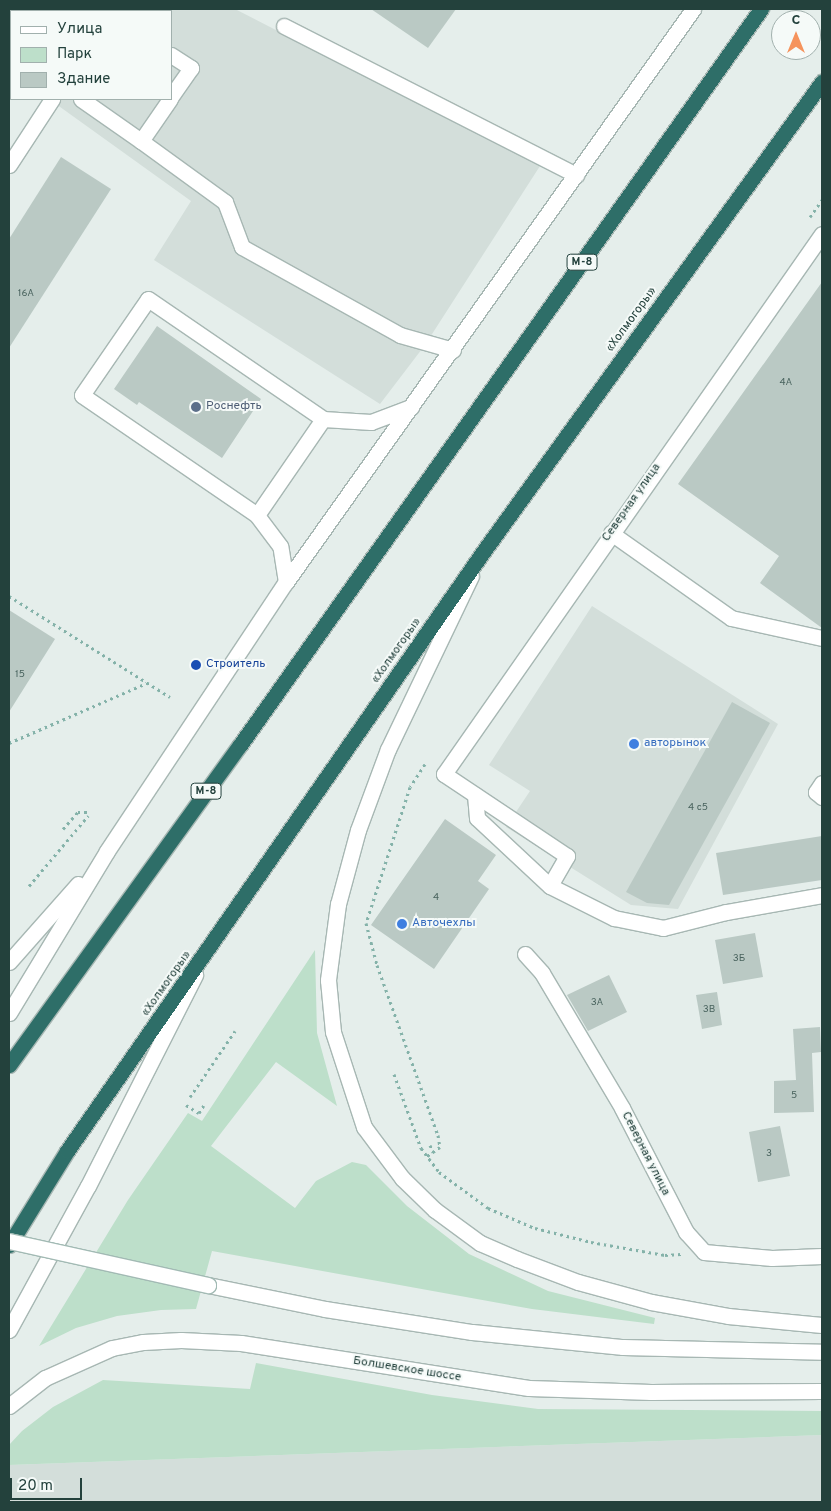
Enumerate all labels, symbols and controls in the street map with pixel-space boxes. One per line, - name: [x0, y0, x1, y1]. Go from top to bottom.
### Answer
- legend: [10, 10, 172, 100]
- north arrow: [771, 10, 821, 60]
- text: С: [792, 12, 800, 29]
- text: Улица: [57, 20, 102, 39]
- text: Парк: [57, 45, 92, 64]
- text: Здание: [57, 70, 110, 89]
- road number: М-8: [566, 253, 598, 270]
- street label: «Холмогоры»: [604, 285, 660, 355]
- house number: 16А: [18, 288, 34, 300]
- house number: 4А: [780, 377, 792, 389]
- place label: Роснефть: [206, 400, 262, 414]
- marker: Роснефть: [190, 401, 202, 413]
- street label: Северная улица: [600, 461, 664, 545]
- street label: «Холмогоры»: [369, 616, 425, 686]
- place label: Строитель: [206, 658, 266, 672]
- marker: Строитель: [190, 659, 202, 671]
- house number: 15: [15, 669, 25, 681]
- place label: авторынок: [644, 737, 706, 751]
- marker: авторынок: [628, 738, 640, 750]
- road number: М-8: [190, 782, 222, 799]
- house number: 4 с5: [688, 802, 708, 814]
- house number: 4: [433, 892, 439, 904]
- place label: Авточехлы: [412, 917, 476, 931]
- marker: Авточехлы: [396, 918, 408, 930]
- street label: «Холмогоры»: [139, 949, 195, 1019]
- house number: 3Б: [733, 953, 745, 965]
- house number: 3А: [591, 997, 603, 1009]
- house number: 3В: [703, 1004, 715, 1016]
- house number: 5: [791, 1090, 797, 1102]
- street label: Северная улица: [618, 1110, 672, 1198]
- house number: 3: [766, 1148, 772, 1160]
- street label: Болшевское шоссе: [352, 1354, 462, 1386]
- scale bar: [12, 1468, 85, 1500]
- text: 20 m: [18, 1477, 53, 1496]

